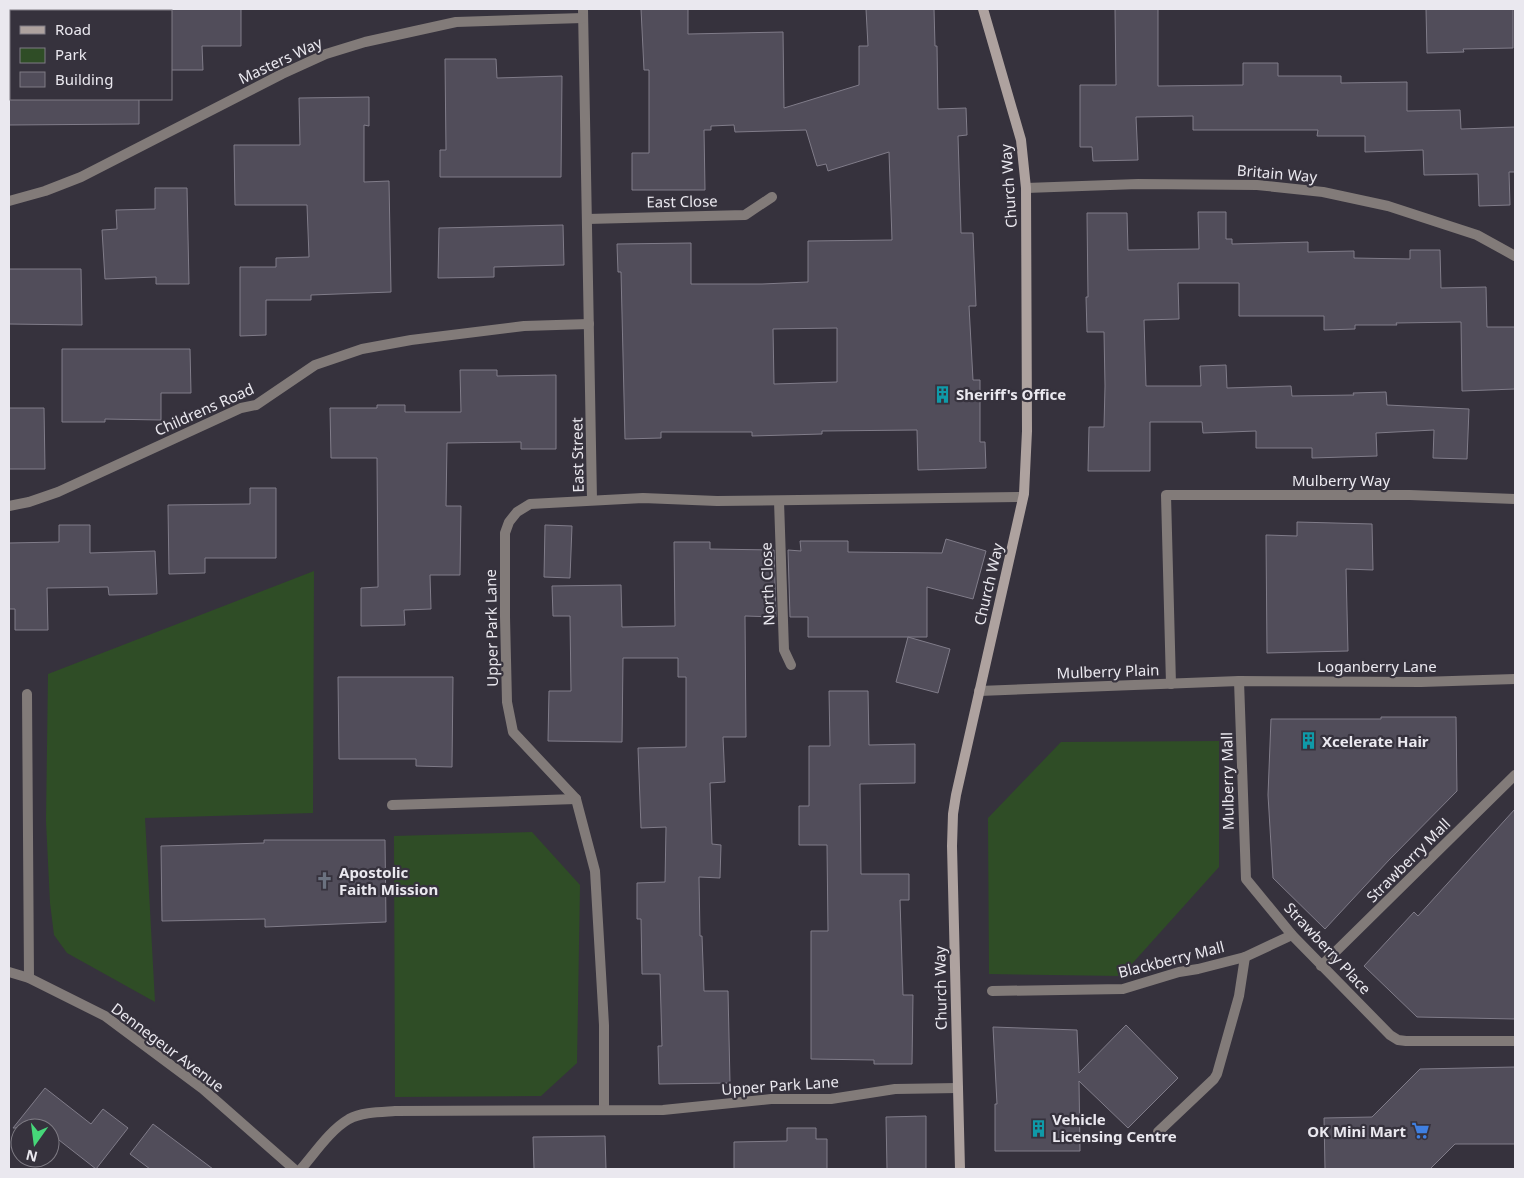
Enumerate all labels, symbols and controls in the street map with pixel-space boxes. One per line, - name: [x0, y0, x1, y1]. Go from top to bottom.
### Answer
- legend: [10, 10, 172, 100]
- text: Road: [55, 19, 91, 39]
- street label: Masters Way: [235, 32, 325, 88]
- text: Park: [55, 44, 87, 64]
- text: Building: [55, 69, 113, 89]
- street label: Church Way: [995, 143, 1021, 229]
- street label: Britain Way: [1236, 160, 1318, 186]
- street label: East Close: [646, 190, 718, 212]
- street label: Childrens Road: [151, 378, 257, 440]
- building icon: Sheriff's Office: [932, 384, 952, 404]
- place label: Sheriff's Office: [956, 384, 1066, 404]
- street label: East Street: [566, 417, 588, 493]
- street label: Mulberry Way: [1292, 470, 1390, 490]
- street label: Church Way: [969, 540, 1007, 627]
- street label: North Close: [756, 542, 778, 626]
- street label: Upper Park Lane: [480, 569, 502, 687]
- street label: Loganberry Lane: [1317, 656, 1437, 676]
- street label: Mulberry Plain: [1056, 659, 1160, 683]
- building icon: Xcelerate Hair: [1298, 731, 1318, 751]
- place label: Xcelerate Hair: [1322, 731, 1429, 751]
- street label: Mulberry Mall: [1216, 732, 1238, 830]
- street label: Strawberry Mall: [1362, 814, 1454, 906]
- place label: Apostolic Faith Mission: [339, 862, 438, 899]
- church icon: Apostolic Faith Mission: [315, 871, 335, 891]
- street label: Strawberry Place: [1280, 898, 1376, 998]
- street label: Blackberry Mall: [1116, 936, 1226, 982]
- street label: Church Way: [929, 945, 951, 1030]
- street label: Dennegeur Avenue: [108, 998, 228, 1096]
- street label: Upper Park Lane: [721, 1071, 839, 1099]
- place label: Vehicle Licensing Centre: [1052, 1109, 1177, 1146]
- north arrow: [10, 1118, 60, 1168]
- building icon: Vehicle Licensing Centre: [1028, 1118, 1048, 1138]
- place label: OK Mini Mart: [1307, 1121, 1406, 1141]
- supermarket icon: OK Mini Mart: [1410, 1121, 1430, 1141]
- text: N: [24, 1146, 40, 1167]

